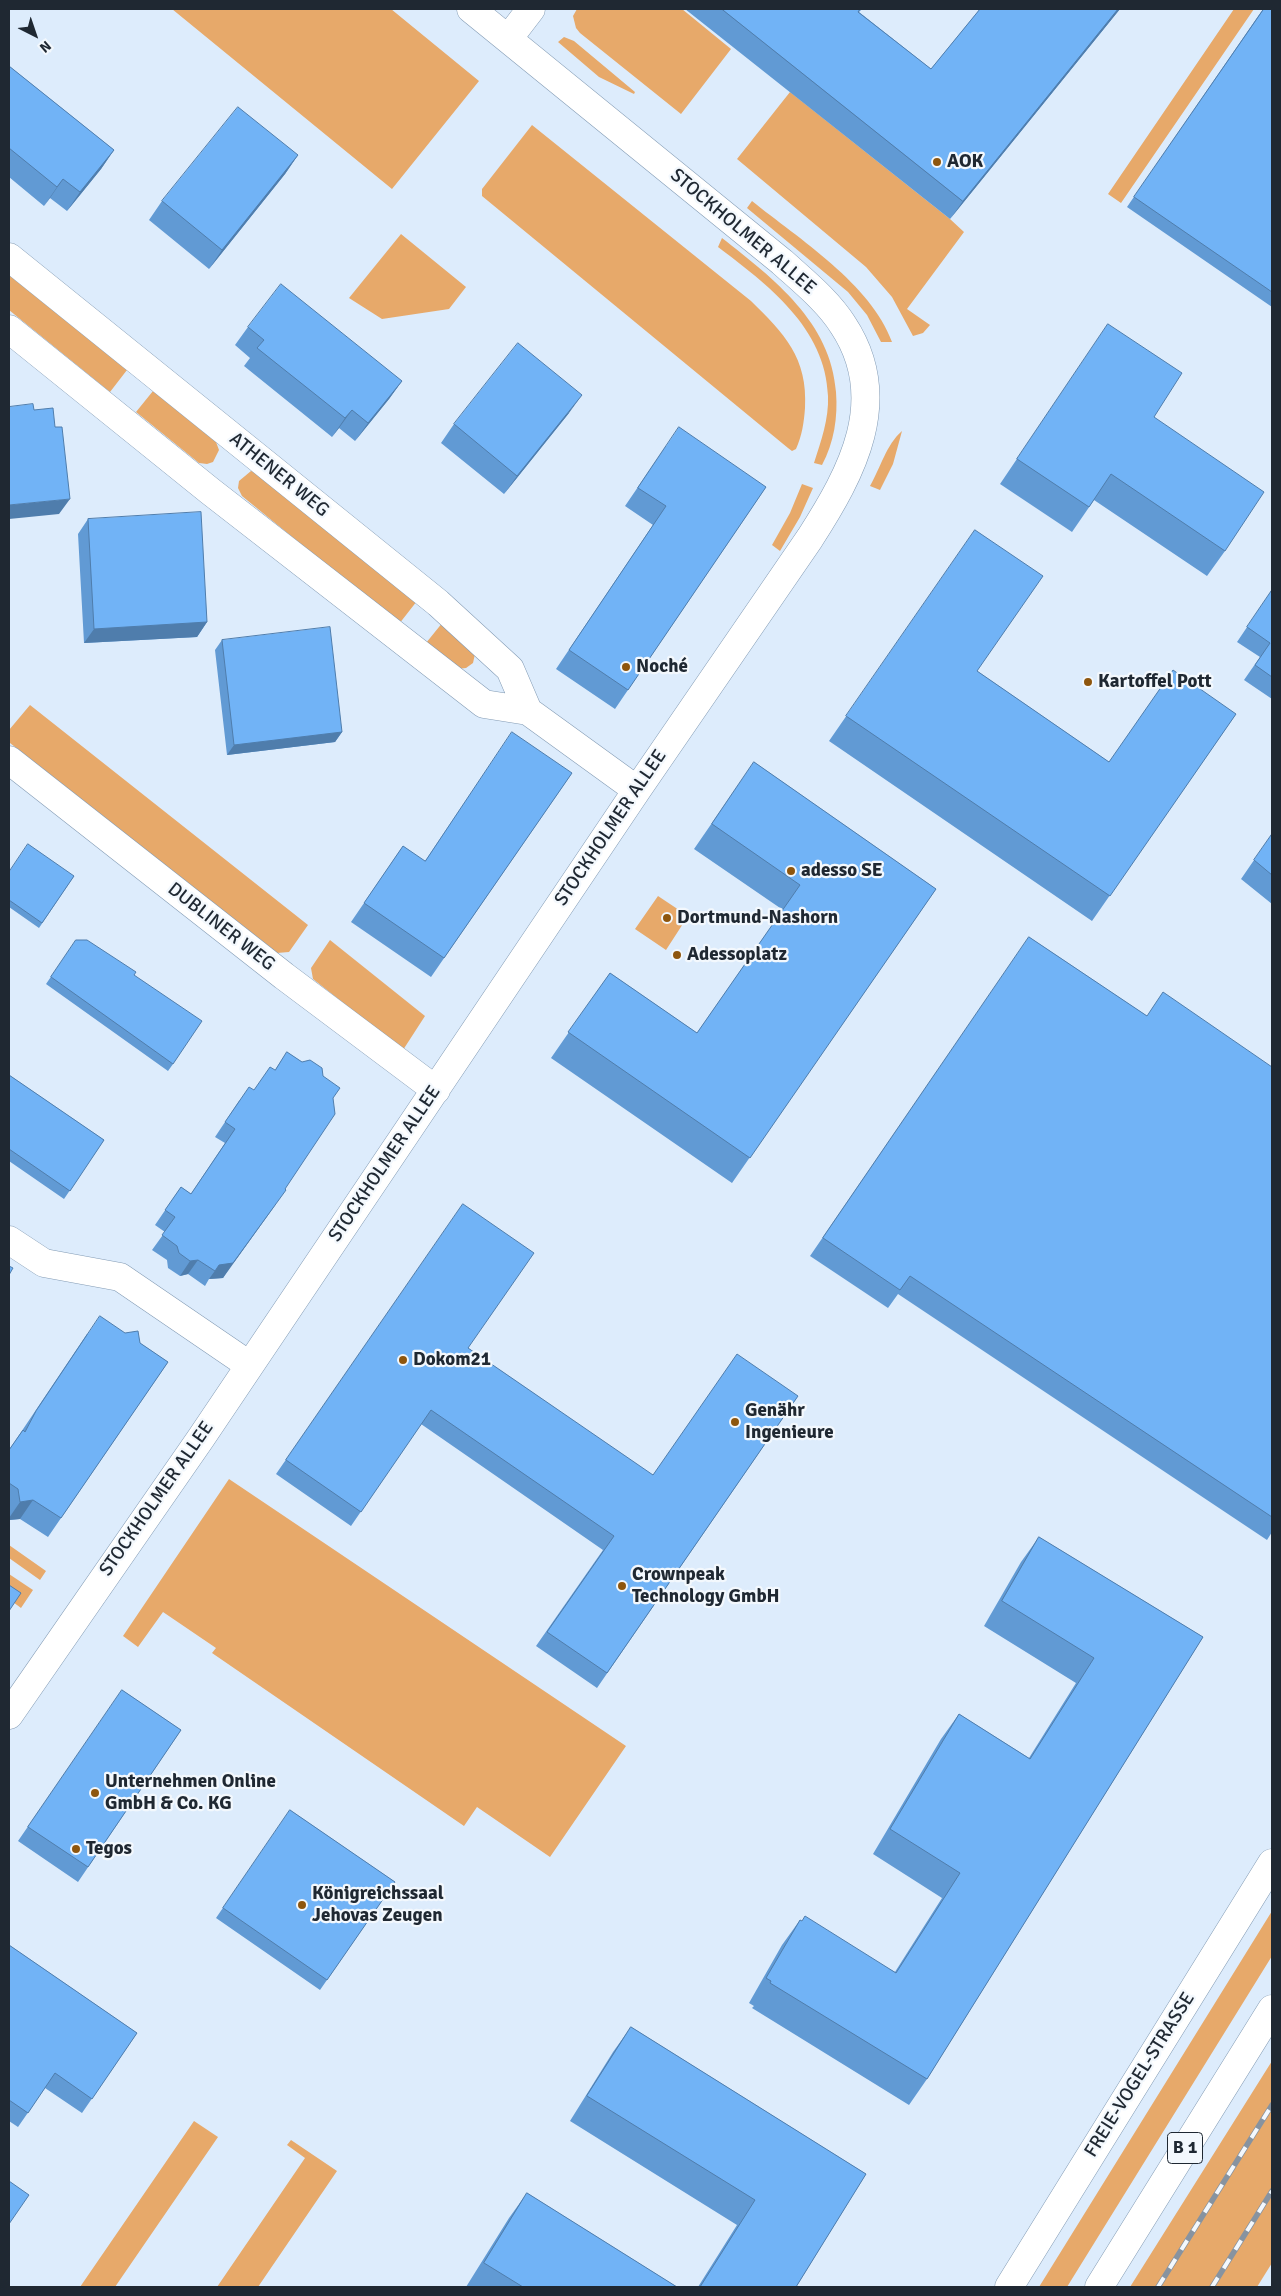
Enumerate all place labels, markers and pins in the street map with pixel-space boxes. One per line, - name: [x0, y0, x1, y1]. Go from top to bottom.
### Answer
- place label: AOK: [947, 151, 983, 173]
- marker: AOK: [931, 156, 943, 168]
- place label: Noché: [636, 656, 688, 678]
- marker: Noché: [620, 661, 632, 673]
- place label: Kartoffel Pott: [1098, 671, 1212, 693]
- marker: Kartoffel Pott: [1082, 676, 1094, 688]
- place label: adesso SE: [801, 860, 883, 882]
- marker: adesso SE: [785, 865, 797, 877]
- place label: Dortmund-Nashorn: [677, 907, 838, 929]
- marker: Dortmund-Nashorn: [661, 912, 673, 924]
- place label: Adessoplatz: [687, 944, 787, 966]
- marker: Adessoplatz: [671, 949, 683, 961]
- place label: Dokom21: [413, 1349, 491, 1371]
- marker: Dokom21: [397, 1354, 409, 1366]
- place label: Genähr Ingenieure: [745, 1400, 834, 1444]
- marker: Genähr Ingenieure: [729, 1416, 741, 1428]
- place label: Crownpeak Technology GmbH: [632, 1564, 780, 1608]
- marker: Crownpeak Technology GmbH: [616, 1580, 628, 1592]
- place label: Unternehmen Online GmbH & Co. KG: [105, 1771, 276, 1815]
- marker: Unternehmen Online GmbH & Co. KG: [89, 1787, 101, 1799]
- place label: Tegos: [86, 1838, 132, 1860]
- marker: Tegos: [70, 1843, 82, 1855]
- place label: Königreichssaal Jehovas Zeugen: [312, 1883, 444, 1927]
- marker: Königreichssaal Jehovas Zeugen: [296, 1899, 308, 1911]

